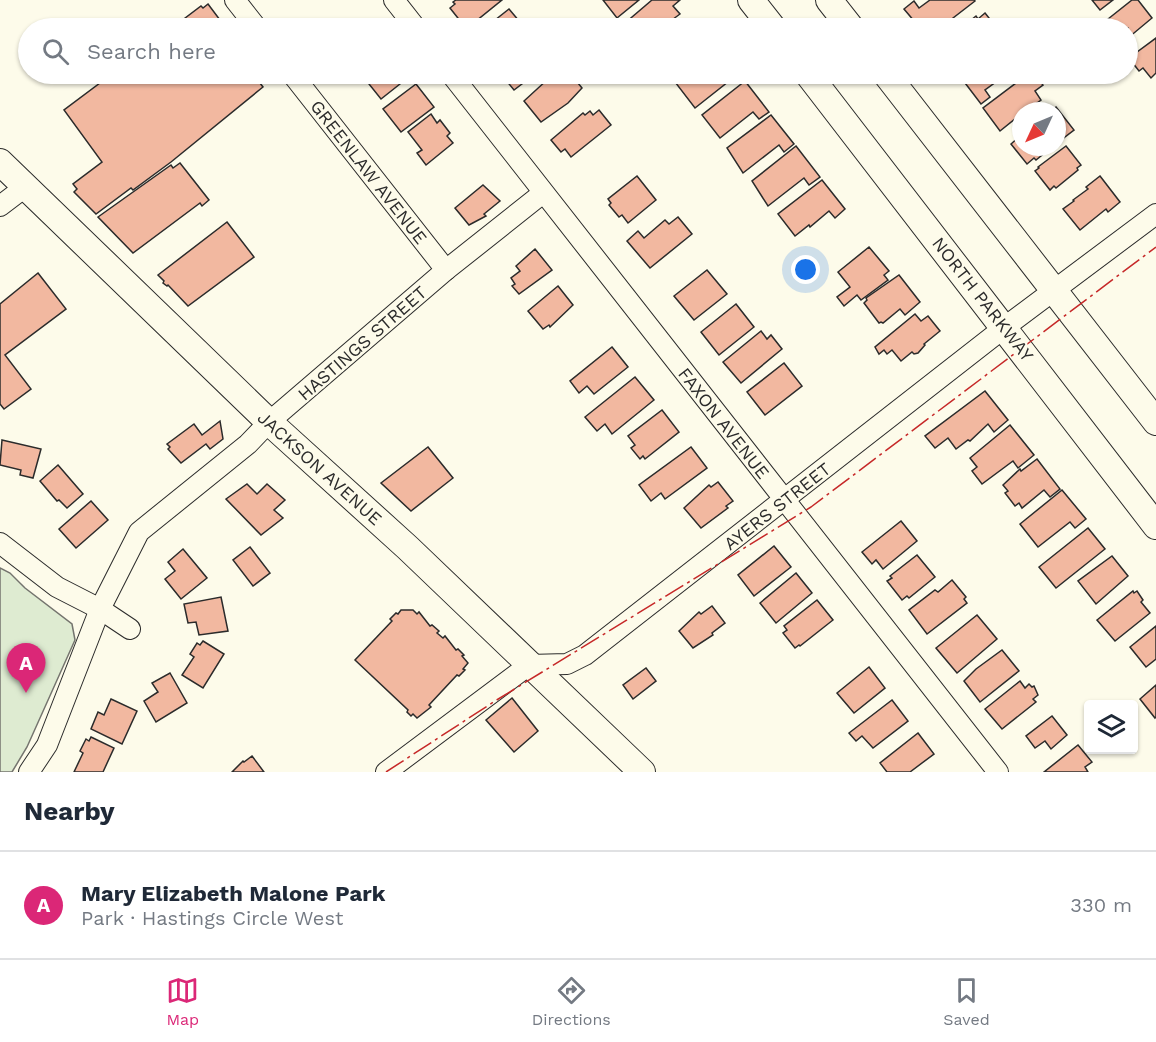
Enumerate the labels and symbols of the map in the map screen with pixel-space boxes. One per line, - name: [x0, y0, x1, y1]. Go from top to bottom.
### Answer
- street label: GREENLAW AVENUE: [306, 96, 432, 248]
- north arrow: [1012, 102, 1066, 156]
- street label: NORTH PARKWAY: [928, 233, 1038, 366]
- your location: [791, 255, 820, 284]
- street label: HASTINGS STREET: [293, 281, 431, 405]
- street label: FAXON AVENUE: [674, 363, 774, 483]
- street label: JACKSON AVENUE: [253, 407, 387, 529]
- street label: AYERS STREET: [720, 458, 835, 554]
- pin: A: [6, 644, 46, 693]

